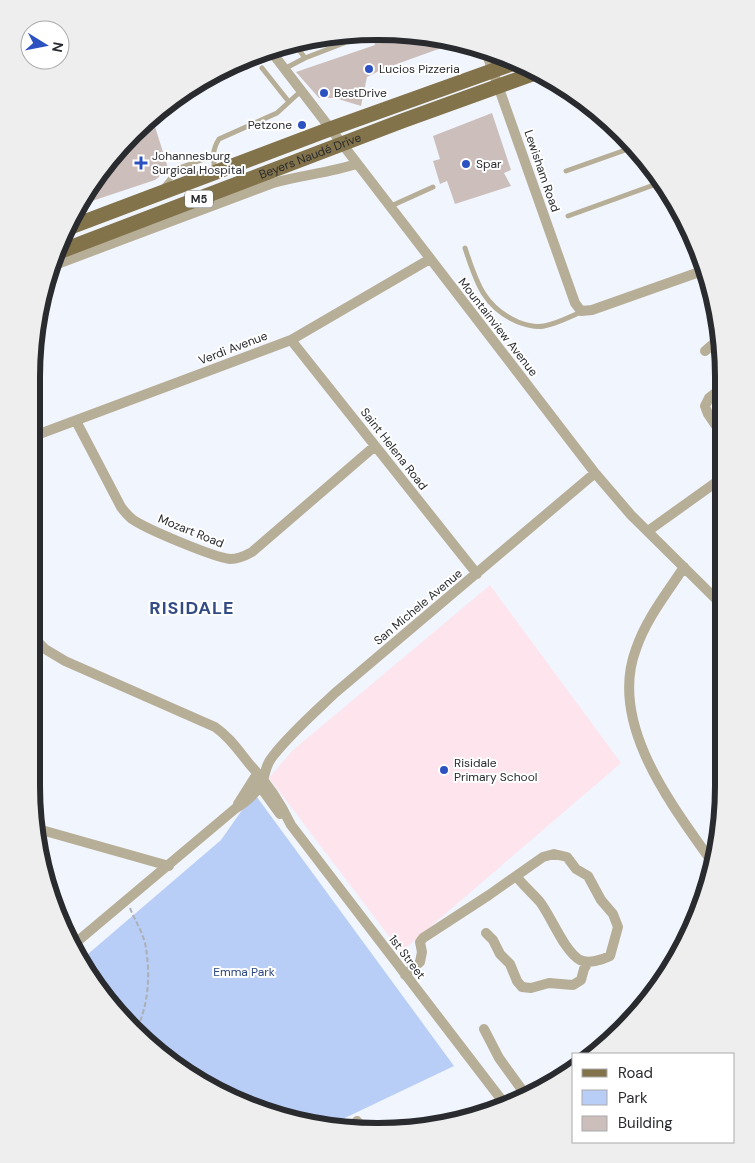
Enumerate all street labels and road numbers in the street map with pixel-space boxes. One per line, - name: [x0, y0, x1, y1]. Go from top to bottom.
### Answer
- street label: Lewisham Road: [520, 128, 564, 214]
- street label: Beyers Naudé Drive: [257, 129, 364, 183]
- road number: M5: [185, 190, 213, 208]
- street label: Mountainview Avenue: [455, 274, 542, 380]
- street label: Verdi Avenue: [196, 327, 270, 368]
- street label: Saint Helena Road: [357, 405, 431, 493]
- street label: Mozart Road: [156, 511, 226, 551]
- street label: San Michele Avenue: [370, 565, 466, 649]
- street label: 1st Street: [385, 932, 429, 983]

